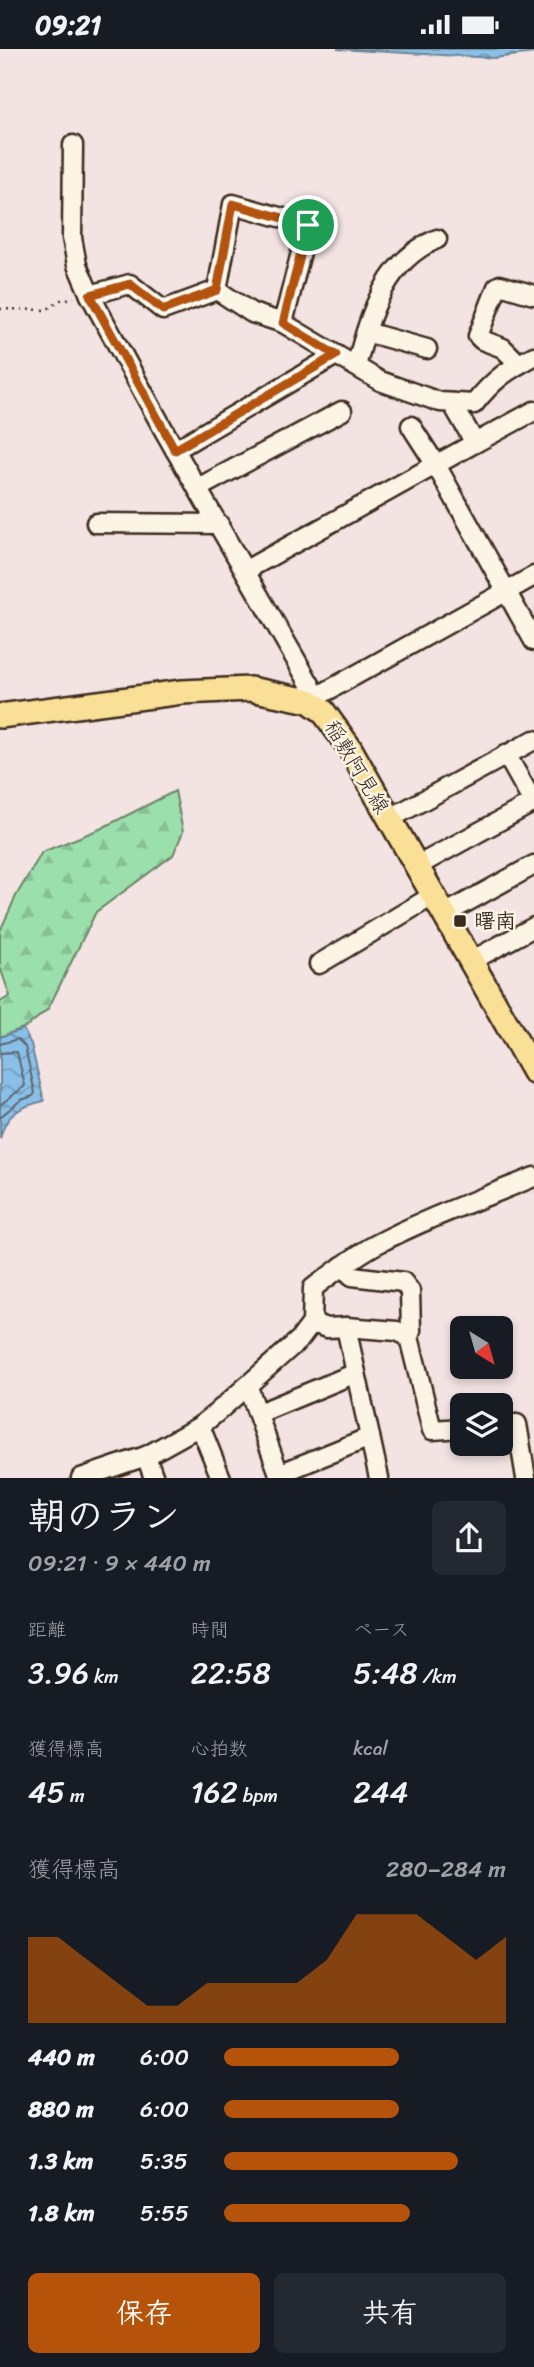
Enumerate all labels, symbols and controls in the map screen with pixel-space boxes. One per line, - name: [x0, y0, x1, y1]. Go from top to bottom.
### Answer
- text: 09:21: [35, 2, 101, 48]
- pin: [278, 195, 338, 255]
- icon: arrive: [289, 206, 327, 244]
- street label: 稲敷阿見線: [314, 712, 400, 822]
- place label: 曙南: [474, 902, 516, 940]
- marker: 曙南: [452, 913, 468, 929]
- north arrow: [450, 1316, 513, 1379]
- map controls: [450, 1316, 513, 1456]
- button: layers: [450, 1393, 513, 1456]
- text: 朝のラン: [28, 1483, 180, 1550]
- button: share: [432, 1501, 506, 1575]
- text: 09:21 · 9 × 440 m: [28, 1543, 211, 1584]
- text: 距離: [28, 1613, 66, 1646]
- text: 時間: [191, 1613, 229, 1646]
- text: ペース: [353, 1613, 409, 1646]
- text: 3.96: [28, 1646, 89, 1700]
- text: 22:58: [191, 1646, 271, 1700]
- text: 5:48: [353, 1646, 418, 1700]
- text: km: [89, 1660, 119, 1693]
- text: /km: [418, 1660, 457, 1693]
- text: 獲得標高: [28, 1732, 104, 1765]
- text: 心拍数: [191, 1732, 248, 1765]
- text: kcal: [353, 1732, 388, 1765]
- text: 45: [28, 1765, 65, 1819]
- text: 162: [191, 1765, 238, 1819]
- text: 244: [353, 1765, 408, 1819]
- text: m: [65, 1779, 85, 1812]
- text: bpm: [238, 1779, 278, 1812]
- text: 獲得標高: [28, 1849, 120, 1890]
- text: 280–284 m: [386, 1849, 506, 1890]
- text: 440 m: [28, 2037, 95, 2078]
- text: 6:00: [140, 2037, 189, 2078]
- text: 880 m: [28, 2089, 94, 2130]
- text: 6:00: [140, 2089, 189, 2130]
- text: 1.3 km: [28, 2141, 93, 2182]
- text: 5:35: [140, 2141, 188, 2182]
- text: 1.8 km: [28, 2193, 95, 2234]
- text: 5:55: [140, 2193, 189, 2234]
- button: 保存: [28, 2273, 260, 2353]
- button: 共有: [274, 2273, 506, 2353]

